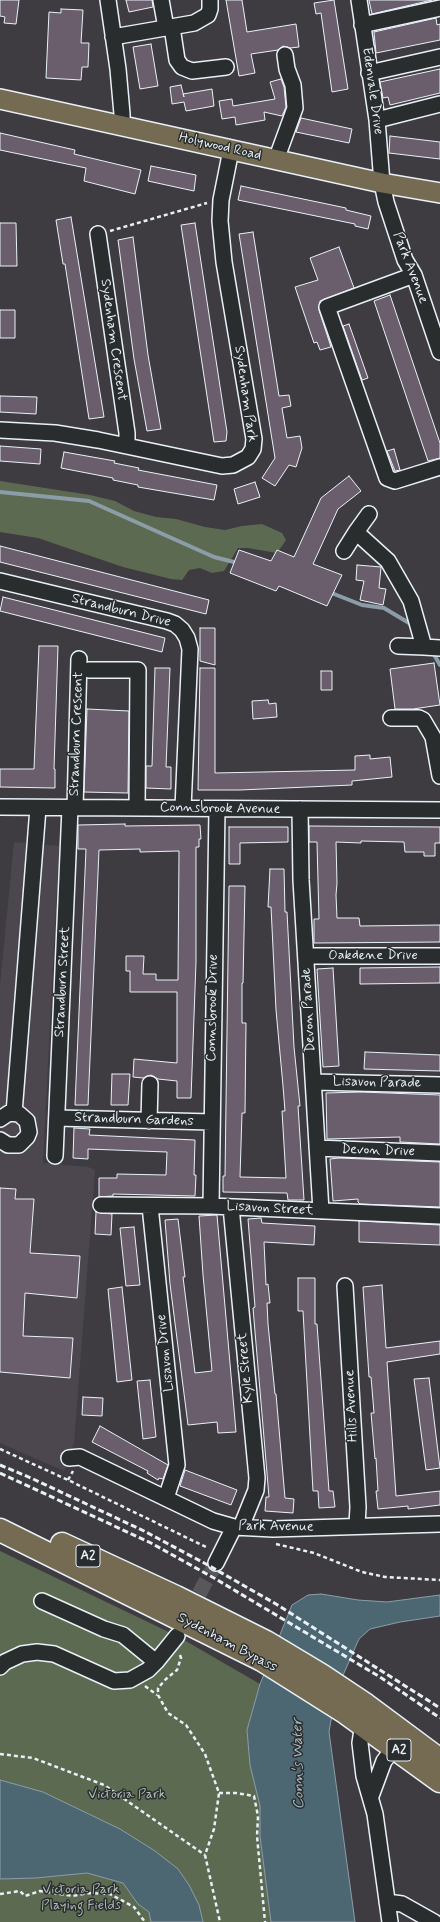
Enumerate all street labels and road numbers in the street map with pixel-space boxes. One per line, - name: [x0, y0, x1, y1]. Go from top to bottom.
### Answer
- street label: Edenvale Drive: [358, 46, 386, 136]
- street label: Holywood Road: [177, 129, 263, 165]
- street label: Park Avenue: [389, 230, 431, 306]
- street label: Sydenham Crescent: [96, 278, 130, 402]
- street label: Sydenham Park: [230, 345, 260, 443]
- street label: Strandburn Drive: [70, 591, 172, 631]
- street label: Strandburn Crescent: [66, 672, 88, 796]
- street label: Connsbrook Avenue: [160, 800, 280, 818]
- street label: Strandburn Street: [52, 926, 74, 1038]
- street label: Oakdene Drive: [328, 948, 418, 964]
- street label: Connsbrook Drive: [204, 954, 222, 1062]
- street label: Devon Parade: [298, 967, 320, 1053]
- street label: Lisavon Parade: [333, 1074, 421, 1092]
- street label: Strandburn Gardens: [74, 1110, 194, 1130]
- street label: Devon Drive: [341, 1141, 415, 1161]
- street label: Lisavon Street: [226, 1198, 314, 1220]
- street label: Lisavon Drive: [154, 1313, 178, 1393]
- street label: Kyle Street: [235, 1332, 257, 1404]
- street label: Hills Avenue: [342, 1369, 362, 1443]
- street label: Park Avenue: [238, 1518, 314, 1536]
- road number: A2: [76, 1545, 100, 1567]
- street label: Sydenham Bypass: [174, 1610, 280, 1676]
- road number: A2: [387, 1739, 411, 1761]

